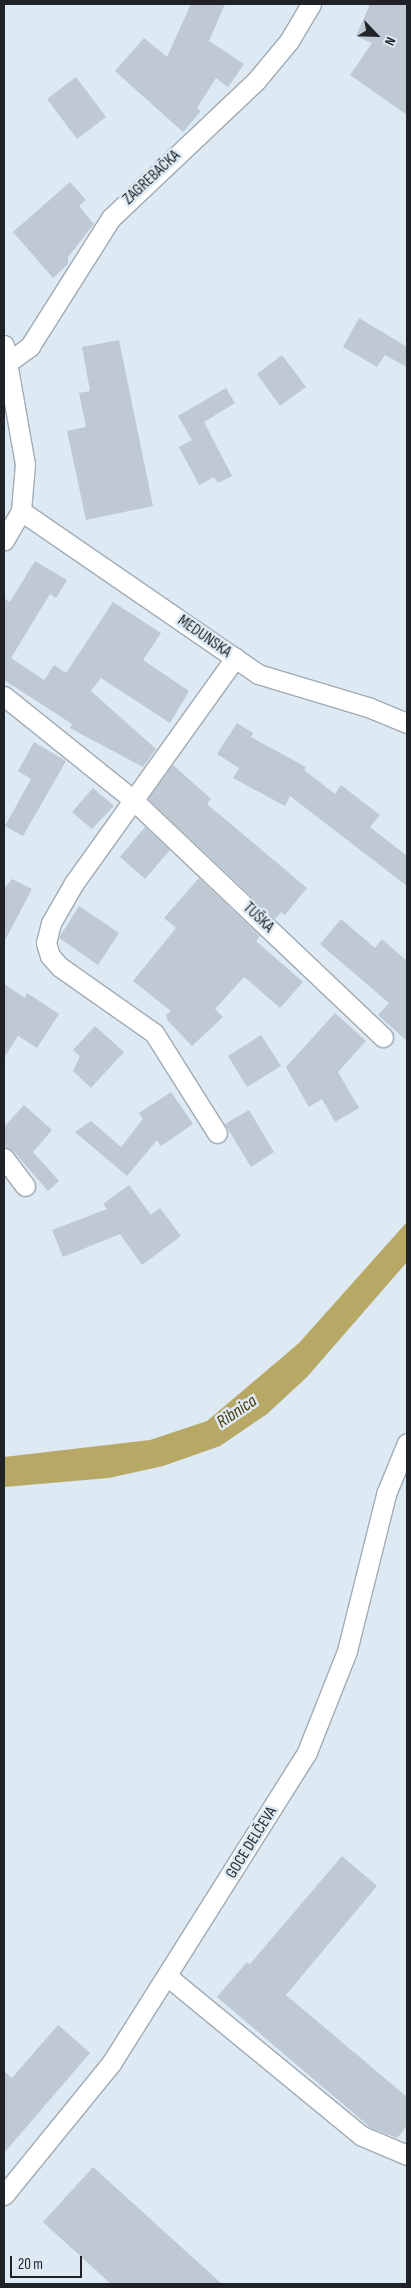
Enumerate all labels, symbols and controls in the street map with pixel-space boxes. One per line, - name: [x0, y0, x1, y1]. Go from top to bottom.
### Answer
- north arrow: [351, 10, 401, 60]
- text: N: [381, 34, 399, 48]
- street label: ZAGREBAČKA: [119, 147, 185, 209]
- street label: MEDUNSKA: [173, 612, 235, 662]
- street label: TUŠKA: [239, 899, 277, 937]
- water label: Ribnica: [213, 1391, 261, 1433]
- street label: GOCE DELČEVA: [222, 1804, 282, 1882]
- scale bar: [12, 2246, 85, 2278]
- text: 20 m: [18, 2255, 43, 2274]

